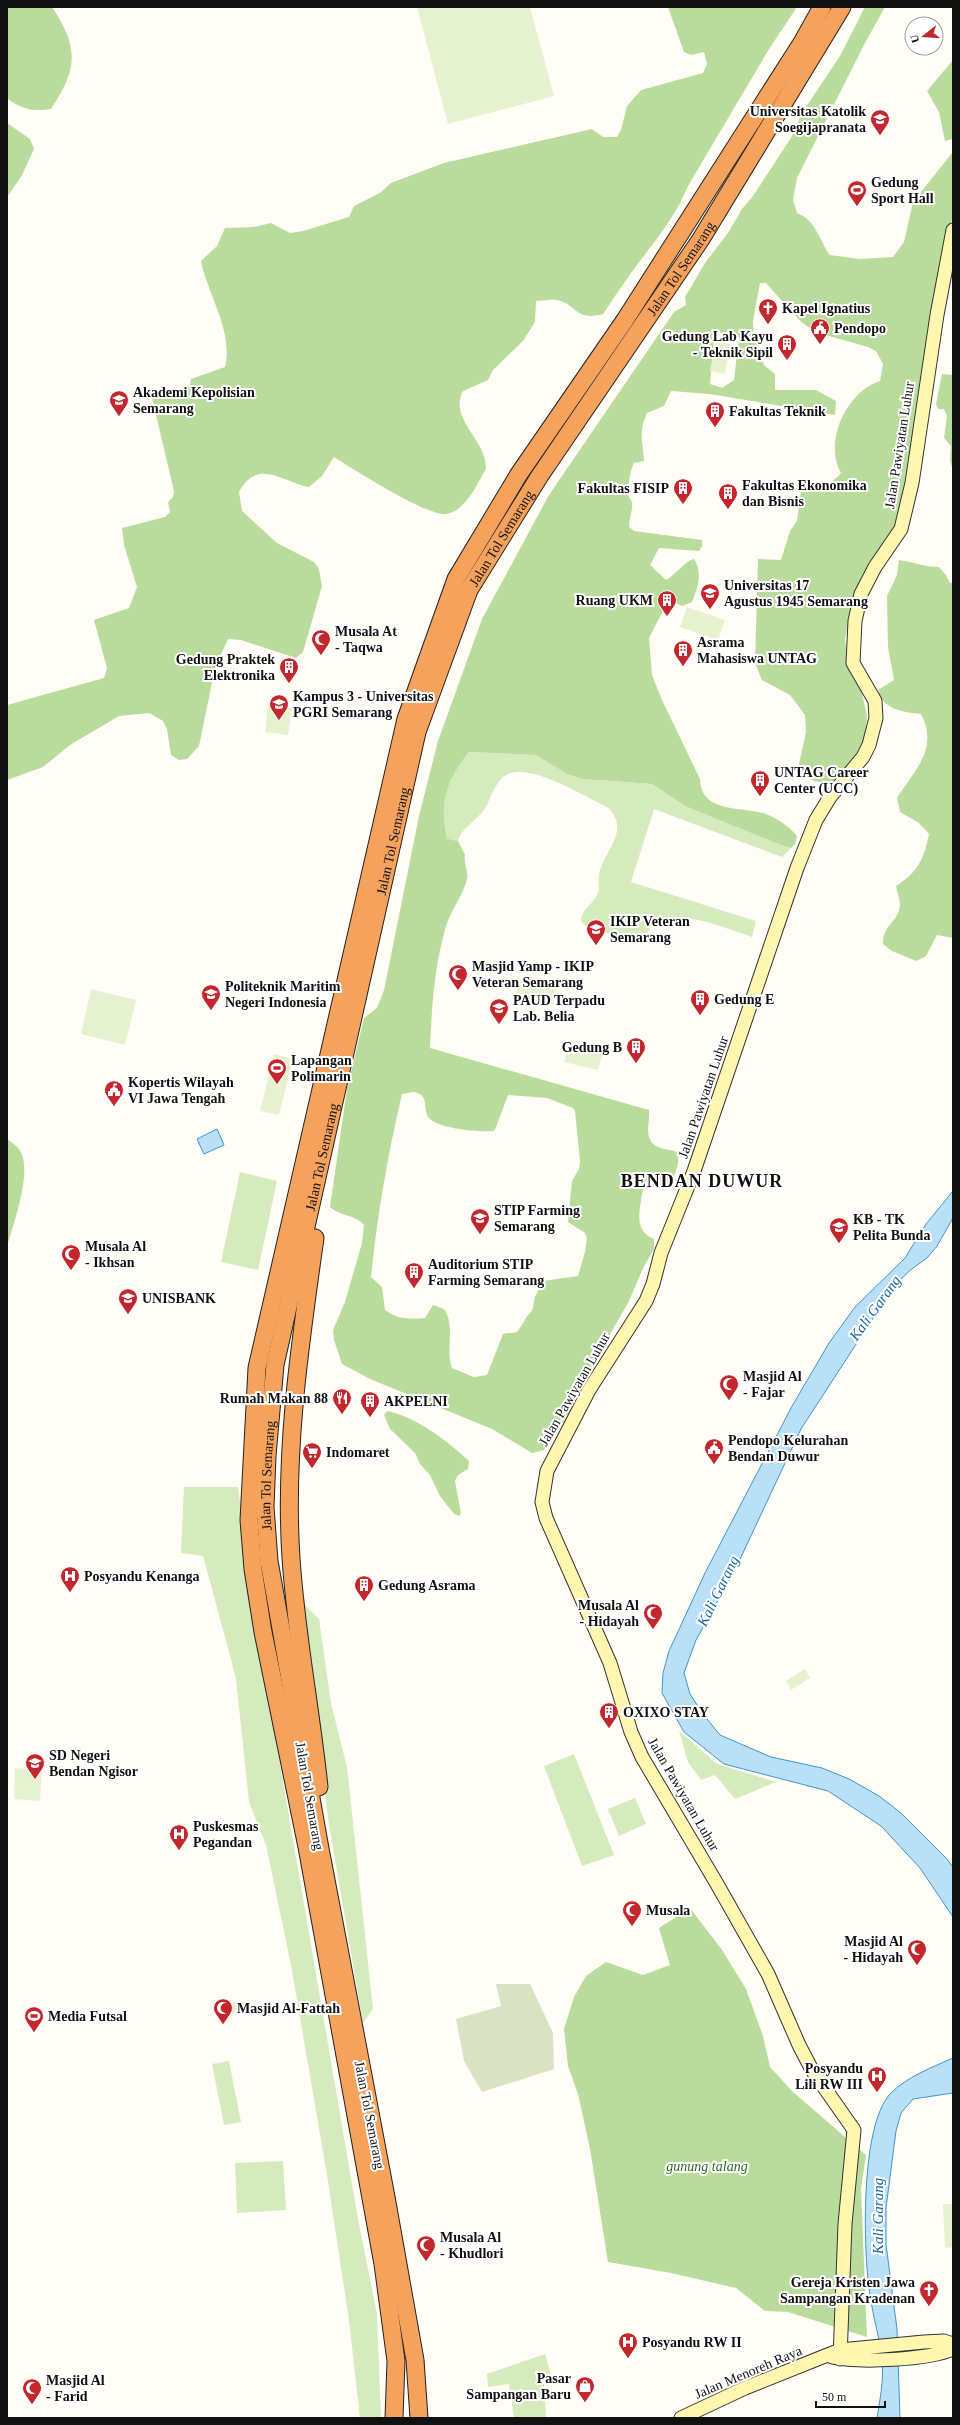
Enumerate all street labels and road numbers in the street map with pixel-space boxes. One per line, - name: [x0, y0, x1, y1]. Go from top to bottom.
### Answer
- street label: Jalan Tol Semarang: [644, 219, 718, 318]
- street label: Jalan Pawiyatan Luhur: [882, 380, 917, 510]
- street label: Jalan Tol Semarang: [466, 488, 537, 589]
- street label: Jalan Tol Semarang: [374, 786, 412, 896]
- street label: Jalan Pawiyatan Luhur: [675, 1034, 732, 1160]
- street label: Jalan Tol Semarang: [303, 1102, 341, 1213]
- street label: Jalan Pawiyatan Luhur: [536, 1330, 613, 1449]
- street label: Jalan Tol Semarang: [258, 1420, 278, 1531]
- street label: Jalan Pawiyatan Luhur: [645, 1735, 722, 1854]
- street label: Jalan Tol Semarang: [293, 1741, 326, 1852]
- street label: Jalan Tol Semarang: [352, 2060, 387, 2171]
- street label: Jalan Menoreh Raya: [692, 2343, 805, 2402]

